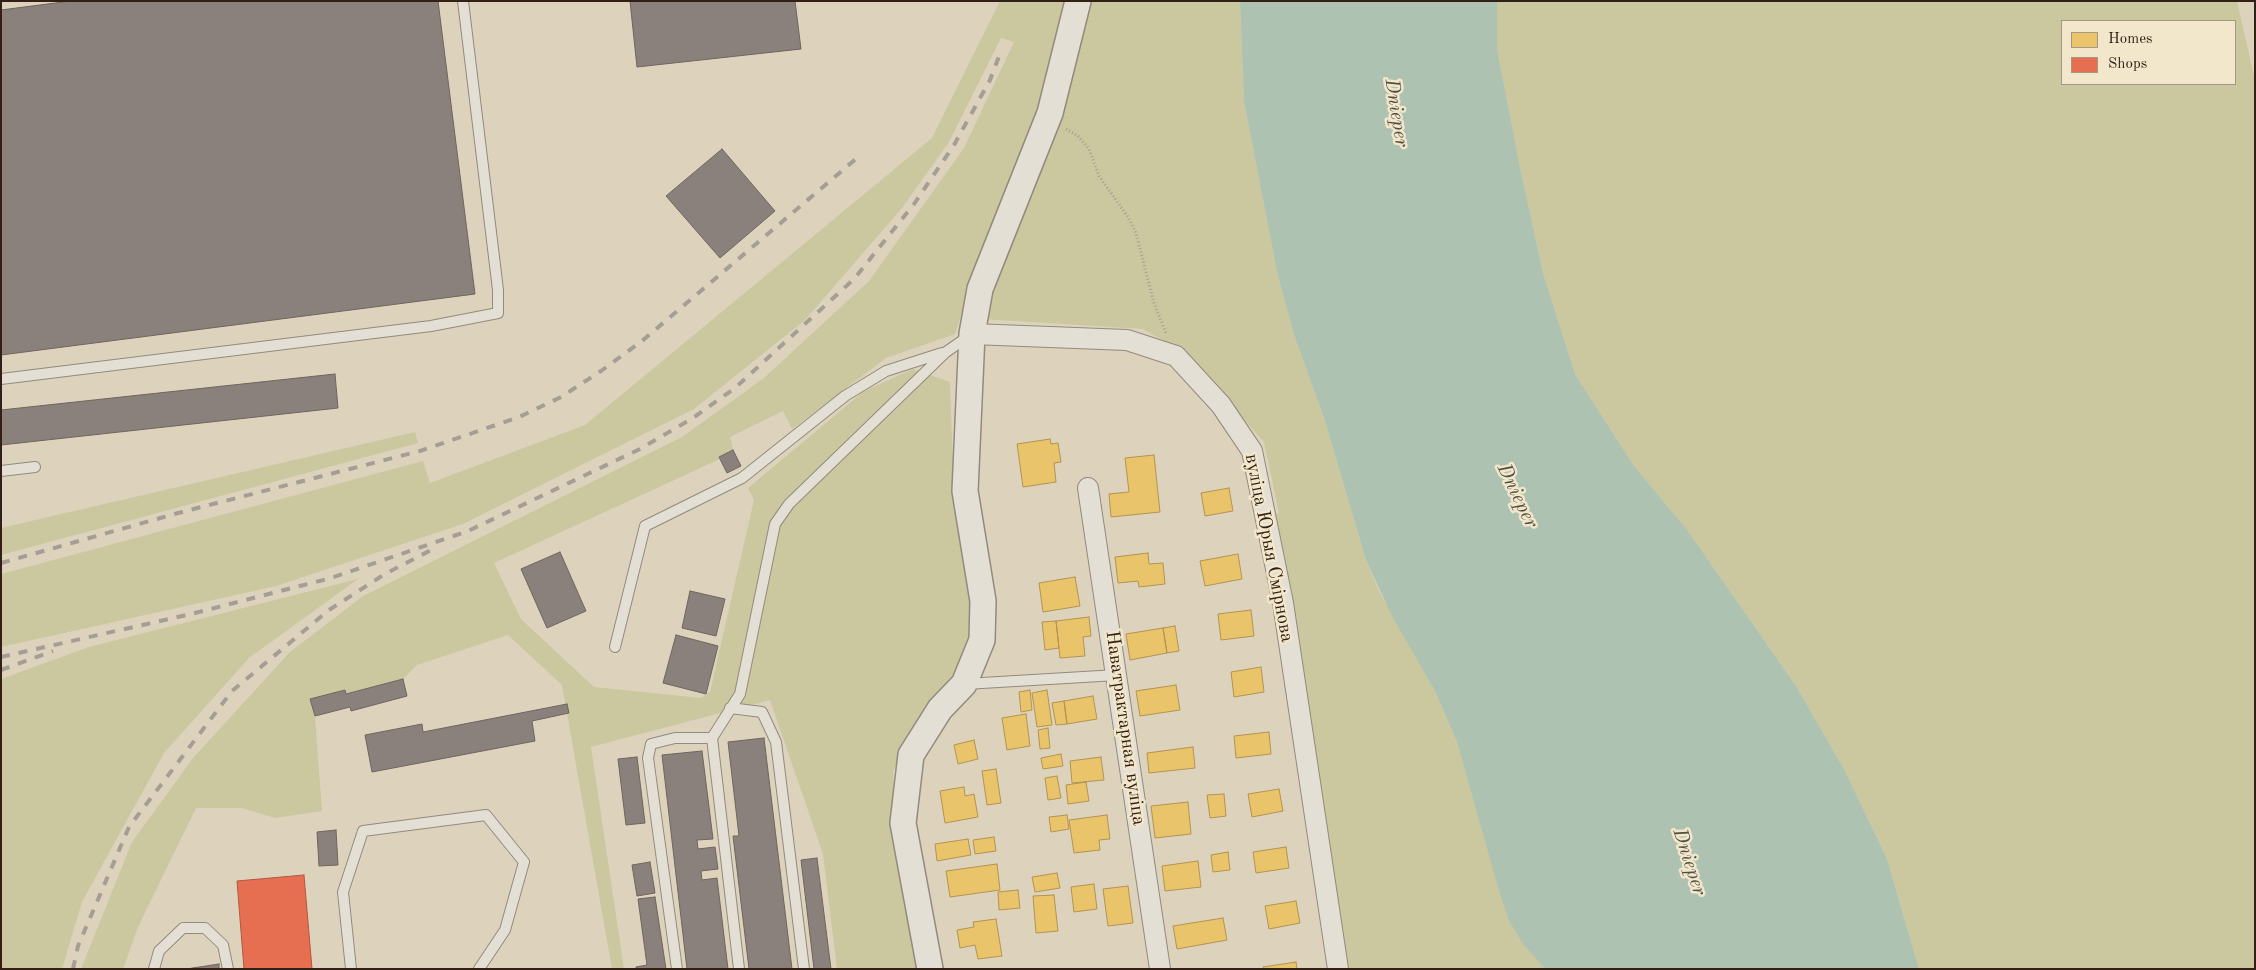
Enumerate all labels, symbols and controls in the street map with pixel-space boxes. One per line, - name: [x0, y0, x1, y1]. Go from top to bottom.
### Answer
- legend: [2061, 20, 2236, 85]
- text: Homes: [2108, 32, 2153, 47]
- text: Shops: [2108, 57, 2147, 72]
- water label: Dnieper: [1379, 77, 1413, 149]
- street label: вуліца Юрыя Смірнова: [1240, 452, 1298, 644]
- water label: Dnieper: [1491, 460, 1543, 532]
- street label: Наватрактарная вуліца: [1100, 629, 1150, 827]
- water label: Dnieper: [1667, 826, 1711, 898]

